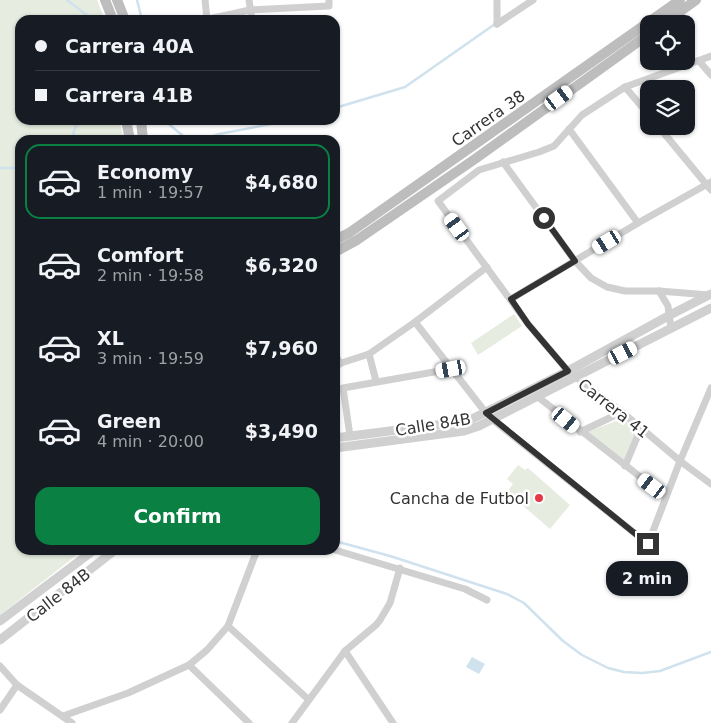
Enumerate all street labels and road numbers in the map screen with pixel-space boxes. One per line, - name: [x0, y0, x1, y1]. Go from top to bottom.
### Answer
- street label: Carrera 38: [448, 86, 529, 151]
- street label: Carrera 41: [574, 375, 653, 442]
- street label: Calle 84B: [394, 409, 472, 440]
- street label: Calle 84B: [22, 564, 94, 626]

